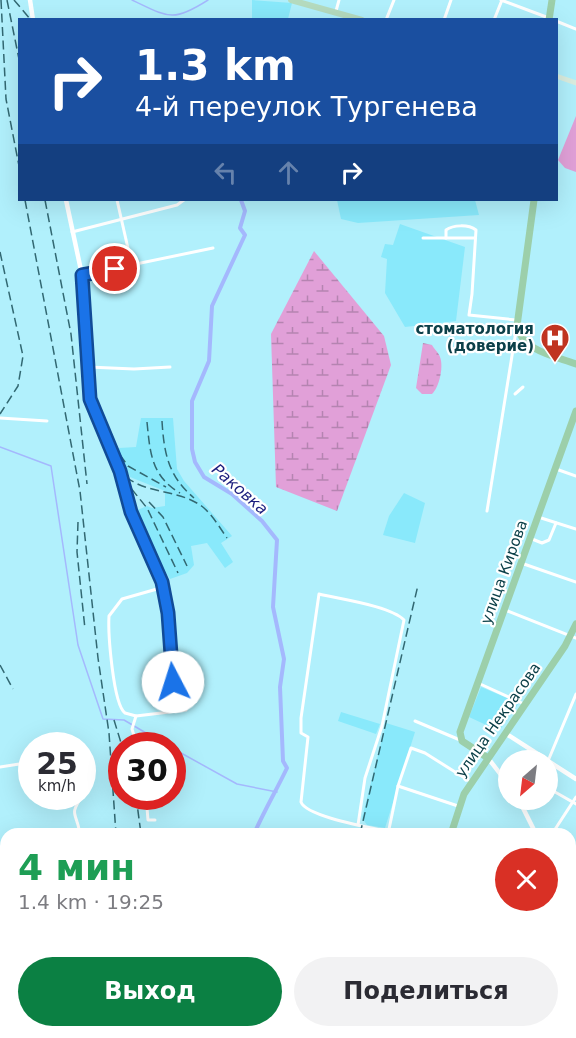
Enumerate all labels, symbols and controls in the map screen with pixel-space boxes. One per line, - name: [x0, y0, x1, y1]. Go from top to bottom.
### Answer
- text: 1.3 km: [135, 41, 296, 90]
- icon: right: [36, 42, 114, 120]
- text: 4-й переулок Тургенева: [135, 91, 478, 122]
- icon: left: [209, 156, 242, 189]
- icon: ahead: [272, 156, 305, 189]
- icon: right: [335, 156, 368, 189]
- pin: [89, 243, 140, 294]
- icon: arrive: [98, 252, 131, 285]
- place label: стоматология (доверие): [415, 320, 534, 355]
- hospital icon: стоматология (доверие): [539, 322, 571, 364]
- water label: Раковка: [208, 460, 272, 518]
- street label: улица Кирова: [477, 517, 531, 627]
- position arrow: [141, 650, 205, 714]
- street label: улица Некрасова: [452, 659, 544, 781]
- speed limit sign: 30: [108, 732, 186, 810]
- text: 25: [36, 746, 78, 781]
- north arrow: [498, 750, 558, 810]
- map controls: [498, 750, 558, 810]
- text: km/h: [38, 777, 76, 795]
- text: 4 мин: [18, 847, 135, 888]
- button: close: [495, 848, 558, 911]
- text: 1.4 km · 19:25: [18, 890, 164, 914]
- button: Выход: [18, 957, 282, 1026]
- button: Поделиться: [294, 957, 558, 1026]

